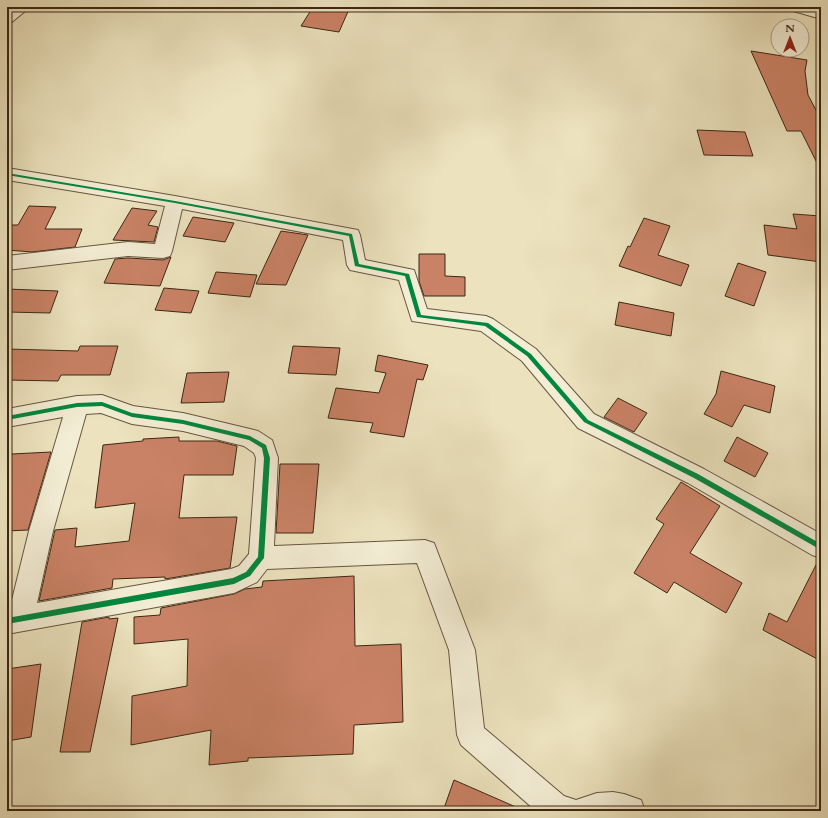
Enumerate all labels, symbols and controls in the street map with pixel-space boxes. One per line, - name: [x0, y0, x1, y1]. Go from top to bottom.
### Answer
- north arrow: [770, 18, 810, 58]
- text: N: [785, 21, 795, 36]

